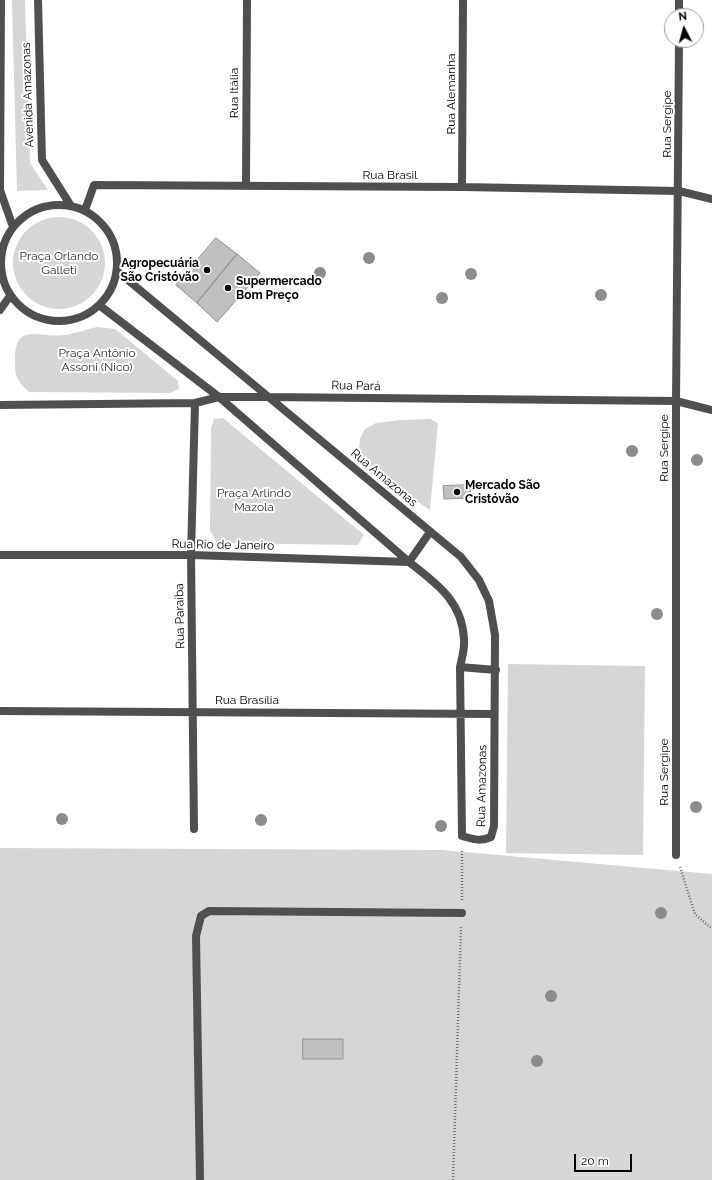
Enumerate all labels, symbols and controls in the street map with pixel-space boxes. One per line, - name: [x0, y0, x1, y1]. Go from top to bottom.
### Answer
- north arrow: [664, 8, 704, 48]
- text: N: [678, 10, 688, 23]
- street label: Avenida Amazonas: [19, 42, 37, 148]
- street label: Rua Alemanha: [444, 54, 458, 134]
- street label: Rua Itália: [227, 68, 241, 118]
- street label: Rua Sergipe: [660, 90, 674, 158]
- street label: Rua Brasil: [363, 168, 417, 182]
- park label: Praça Orlando Galleti: [20, 249, 98, 277]
- place label: Agropecuária São Cristóvão: [121, 256, 199, 284]
- marker: Agropecuária São Cristóvão: [202, 265, 212, 275]
- place label: Supermercado Bom Preço: [236, 274, 322, 302]
- marker: Supermercado Bom Preço: [223, 283, 233, 293]
- park label: Praça Antônio Assoni (Nico): [58, 346, 136, 374]
- street label: Rua Pará: [331, 378, 381, 394]
- street label: Rua Sergipe: [657, 414, 671, 482]
- street label: Rua Amazonas: [348, 446, 420, 510]
- place label: Mercado São Cristóvão: [465, 478, 540, 506]
- park label: Praça Arlindo Mazola: [217, 486, 291, 514]
- marker: Mercado São Cristóvão: [452, 487, 462, 497]
- street label: Rua Rio de Janeiro: [172, 537, 274, 553]
- street label: Rua Paraíba: [172, 583, 188, 649]
- street label: Rua Brasília: [215, 693, 279, 707]
- street label: Rua Sergipe: [657, 738, 671, 806]
- street label: Rua Amazonas: [474, 745, 490, 827]
- scale bar: [576, 1146, 634, 1172]
- text: 20 m: [581, 1154, 609, 1168]

